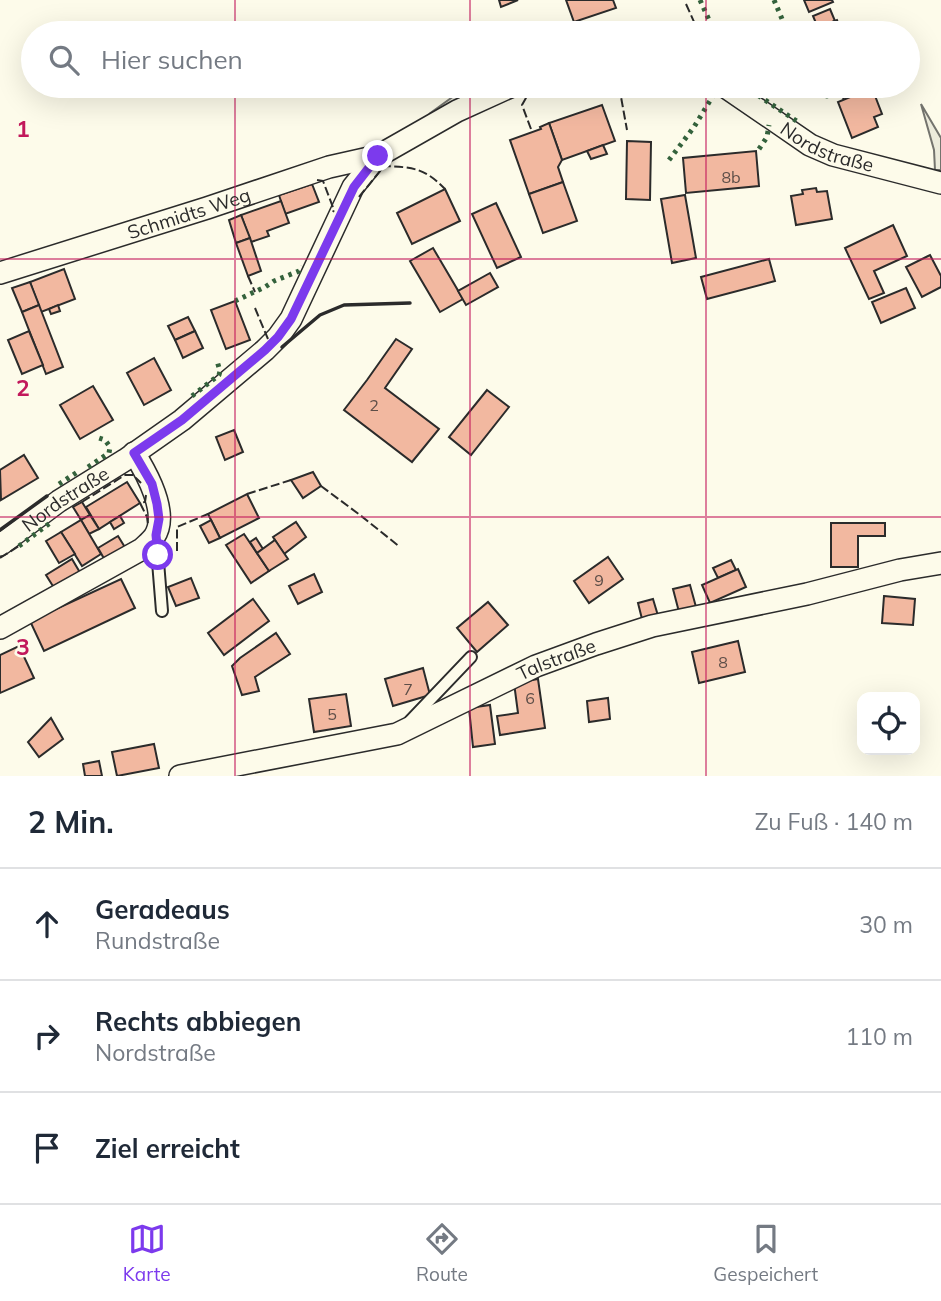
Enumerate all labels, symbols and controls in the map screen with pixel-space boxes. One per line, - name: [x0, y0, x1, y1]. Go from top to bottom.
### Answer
- search box: [21, 21, 920, 98]
- icon: search: [45, 41, 83, 79]
- text: Hier suchen: [101, 43, 243, 76]
- text: 1: [16, 114, 30, 143]
- street label: Nordstraße: [776, 116, 876, 177]
- route end: [362, 140, 393, 171]
- house number: 8b: [721, 167, 741, 187]
- street label: Schmidts Weg: [124, 182, 253, 244]
- text: 2: [16, 373, 30, 402]
- house number: 2: [369, 395, 379, 415]
- street label: Nordstraße: [17, 461, 113, 537]
- route start: [142, 539, 173, 570]
- house number: 9: [594, 570, 604, 590]
- text: 3: [16, 632, 30, 661]
- street label: Talstraße: [513, 633, 599, 686]
- house number: 8: [718, 652, 728, 672]
- house number: 7: [403, 679, 413, 699]
- house number: 6: [525, 688, 535, 708]
- map controls: [857, 692, 920, 755]
- button: locate: [857, 692, 920, 755]
- house number: 5: [327, 704, 337, 724]
- text: 2 Min.: [28, 803, 114, 841]
- text: Zu Fuß · 140 m: [755, 807, 913, 836]
- text: Geradeaus: [95, 893, 230, 926]
- icon: ahead: [28, 905, 66, 943]
- text: 30 m: [859, 910, 913, 939]
- text: Rundstraße: [95, 926, 220, 955]
- text: Rechts abbiegen: [95, 1005, 301, 1038]
- icon: right: [28, 1017, 66, 1055]
- text: 110 m: [845, 1022, 913, 1051]
- text: Nordstraße: [95, 1038, 216, 1067]
- icon: arrive: [28, 1129, 66, 1167]
- text: Ziel erreicht: [95, 1132, 240, 1165]
- tab: Karte: [123, 1220, 171, 1286]
- tab: Route: [416, 1220, 468, 1286]
- tab: Gespeichert: [713, 1220, 818, 1286]

